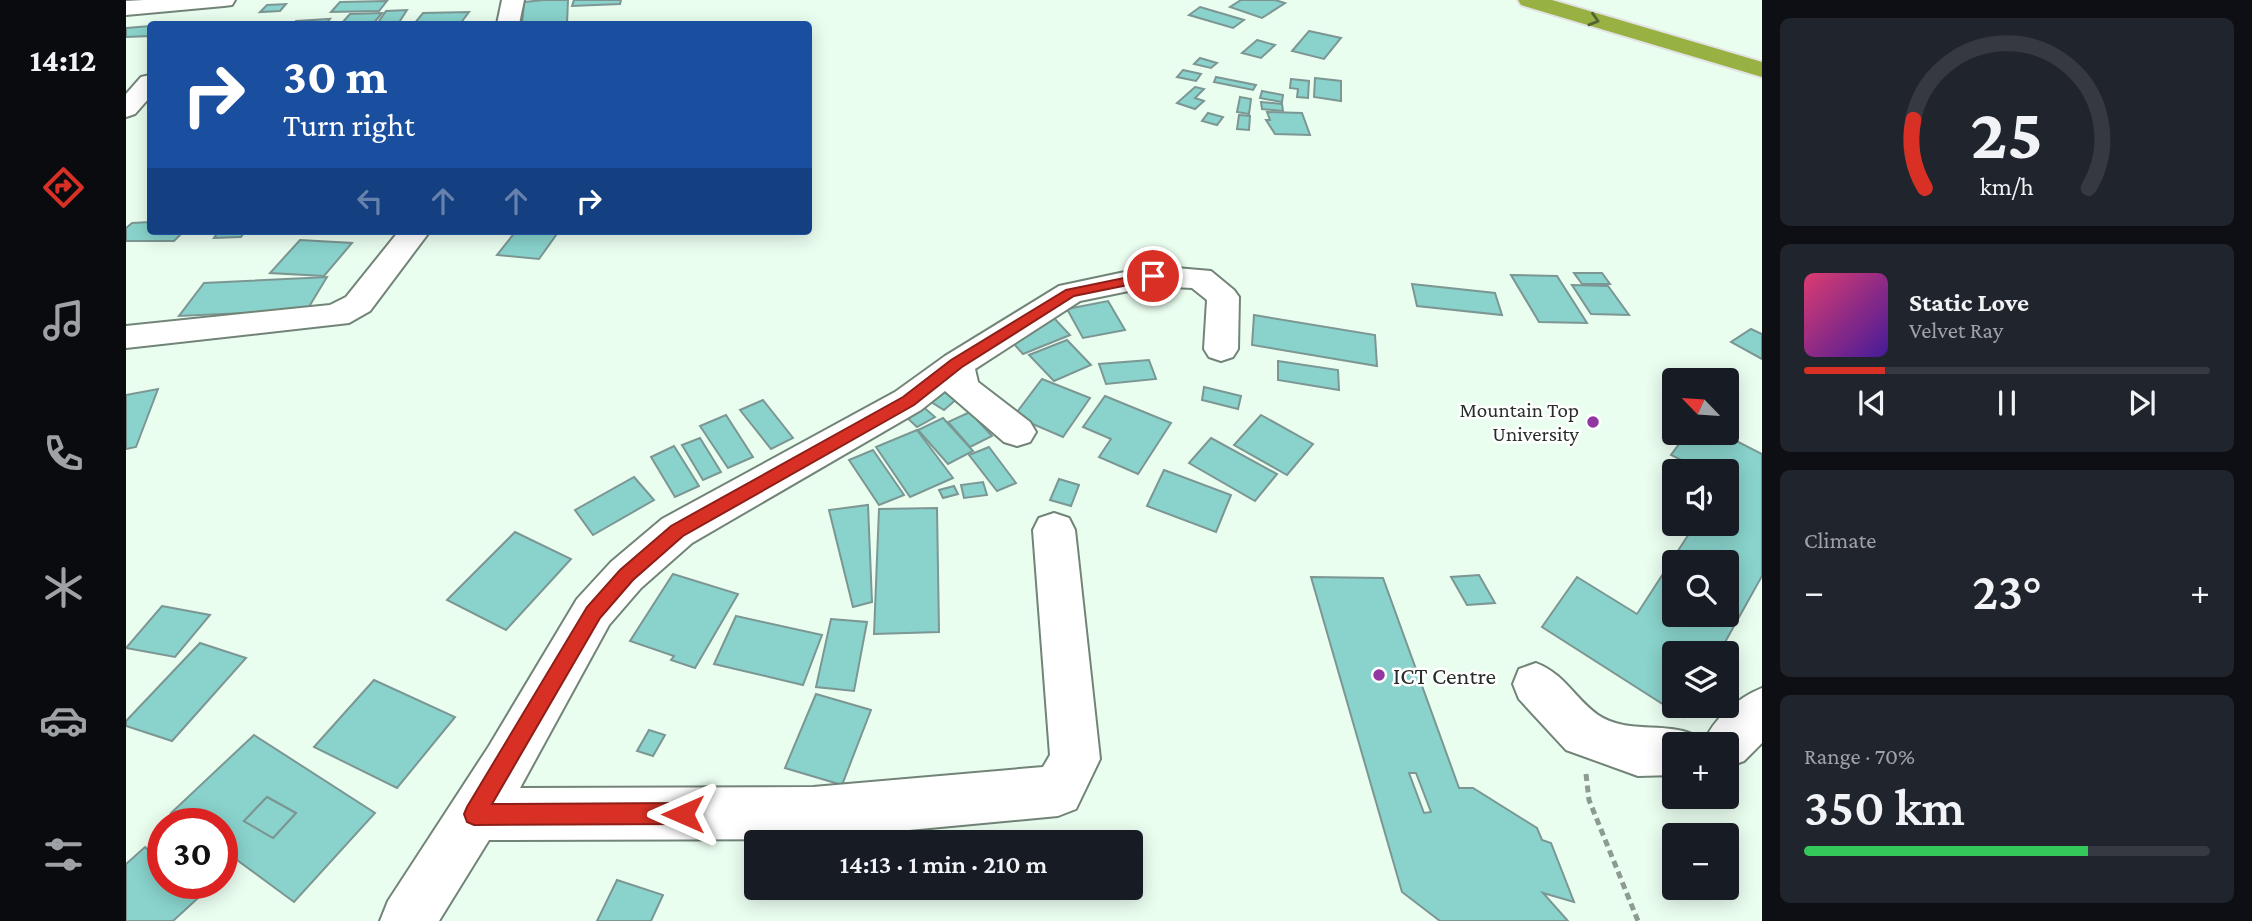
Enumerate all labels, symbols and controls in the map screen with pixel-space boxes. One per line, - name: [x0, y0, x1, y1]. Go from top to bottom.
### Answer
- one-way arrow: [1588, 11, 1600, 26]
- text: 14:12: [30, 42, 96, 78]
- icon: right: [168, 49, 259, 140]
- text: 30 m: [283, 49, 388, 104]
- text: 25: [1971, 93, 2043, 174]
- text: Turn right: [283, 107, 415, 143]
- icon: directions: [39, 163, 88, 212]
- text: km/h: [1980, 173, 2034, 200]
- icon: left: [351, 182, 389, 220]
- icon: ahead: [424, 182, 462, 220]
- icon: ahead: [497, 182, 535, 220]
- icon: right: [570, 182, 608, 220]
- pin: [1123, 246, 1183, 306]
- icon: arrive: [1134, 257, 1172, 295]
- text: Static Love: [1909, 288, 2029, 317]
- icon: music: [39, 296, 88, 345]
- text: Velvet Ray: [1909, 317, 2003, 343]
- north arrow: [1662, 368, 1740, 444]
- map controls: [1662, 368, 1739, 900]
- icon: previous: [1853, 384, 1891, 422]
- icon: pause: [1988, 384, 2026, 422]
- icon: next: [2123, 384, 2161, 422]
- place label: Mountain Top University: [1459, 398, 1579, 446]
- marker: Mountain Top University: [1585, 414, 1601, 430]
- icon: phone: [39, 429, 88, 478]
- button: sound: [1662, 459, 1739, 536]
- text: Climate: [1804, 527, 1876, 553]
- button: search: [1662, 550, 1739, 627]
- text: 23°: [1972, 562, 2042, 620]
- icon: climate: [39, 563, 88, 612]
- text: −: [1804, 570, 1824, 612]
- text: +: [2190, 570, 2210, 612]
- button: layers: [1662, 641, 1739, 718]
- place label: ICT Centre: [1393, 662, 1496, 689]
- marker: ICT Centre: [1371, 667, 1387, 683]
- icon: car: [39, 696, 88, 745]
- button: +: [1662, 732, 1739, 809]
- text: Range · 70%: [1804, 743, 1915, 769]
- position arrow: [646, 777, 720, 851]
- text: 350 km: [1804, 778, 1965, 836]
- speed limit sign: 30: [147, 808, 238, 899]
- button: −: [1662, 823, 1739, 900]
- icon: filters: [39, 830, 88, 879]
- text: 14:13 · 1 min · 210 m: [840, 850, 1047, 879]

